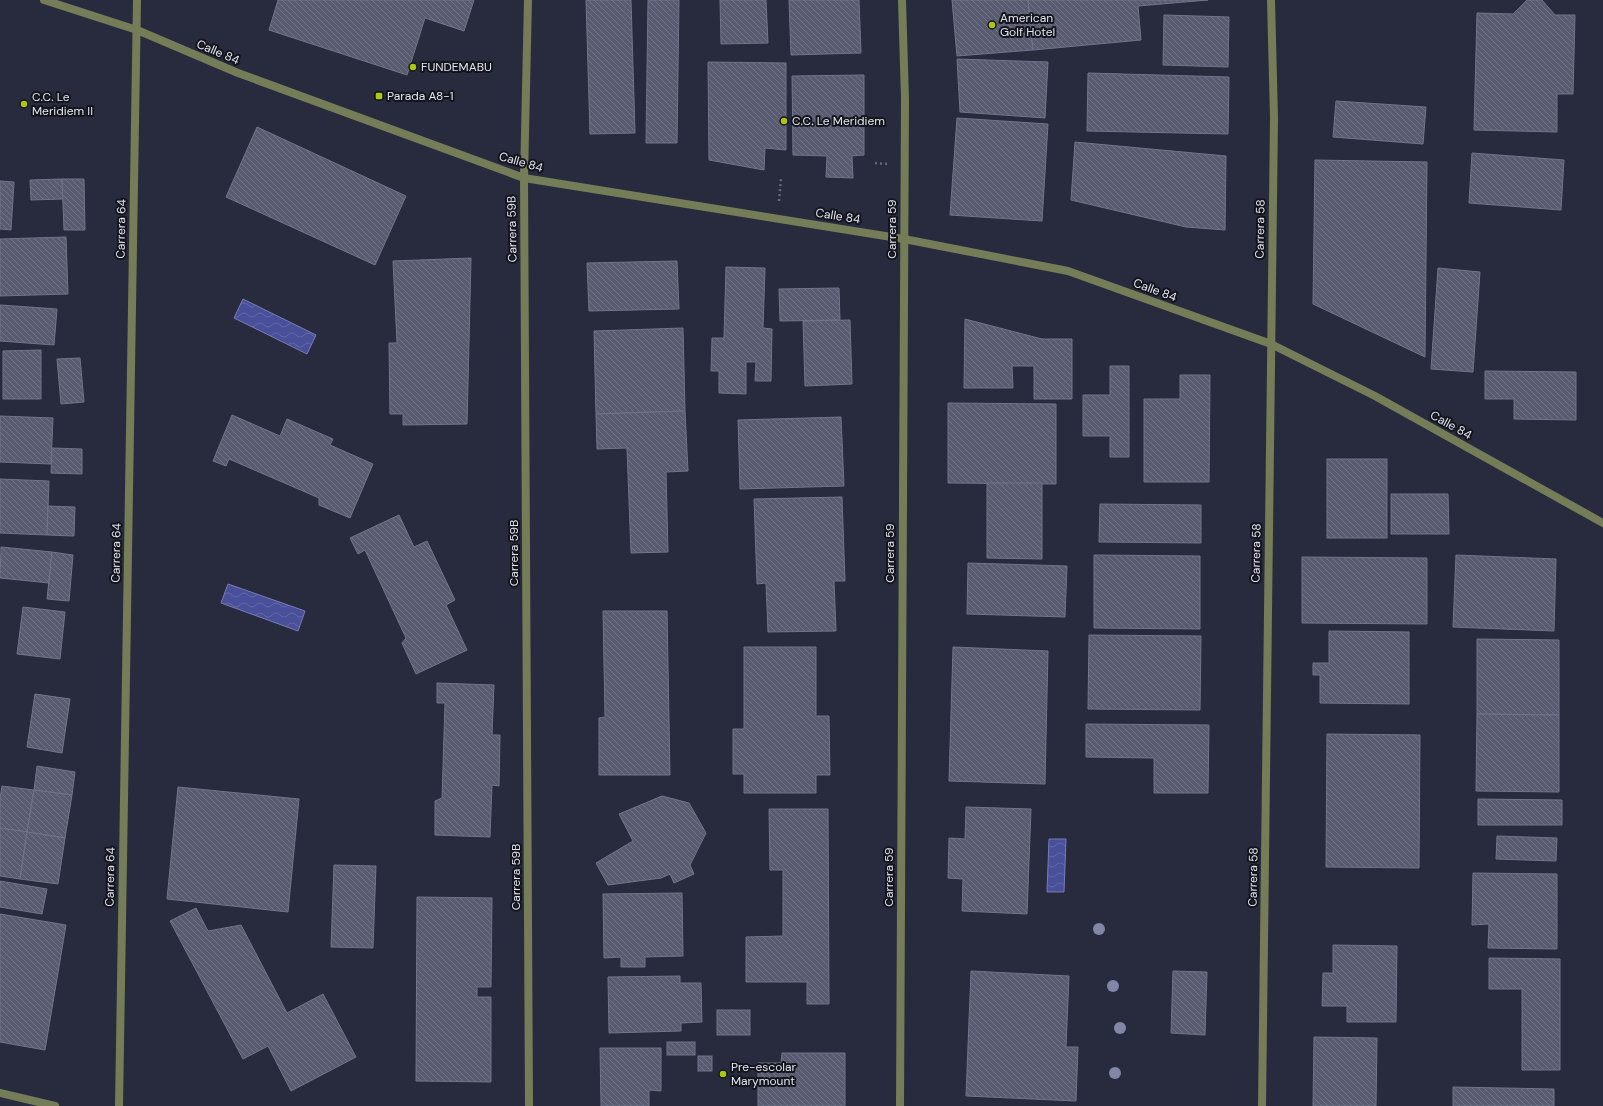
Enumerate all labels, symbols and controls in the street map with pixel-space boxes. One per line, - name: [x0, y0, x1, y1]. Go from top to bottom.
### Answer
- place label: American Golf Hotel: [1000, 10, 1055, 40]
- marker: American Golf Hotel: [987, 20, 997, 30]
- street label: Calle 84: [194, 36, 242, 68]
- place label: FUNDEMABU: [421, 59, 492, 75]
- marker: FUNDEMABU: [408, 62, 418, 72]
- place label: Parada A8-1: [387, 88, 454, 104]
- place label: C.C. Le Meridiem II: [32, 89, 93, 119]
- marker: Parada A8-1: [374, 91, 384, 101]
- marker: C.C. Le Meridiem II: [19, 99, 29, 109]
- place label: C.C. Le Meridiem: [792, 113, 885, 129]
- marker: C.C. Le Meridiem: [779, 116, 789, 126]
- street label: Calle 84: [497, 148, 545, 176]
- street label: Carrera 59B: [503, 196, 521, 262]
- street label: Carrera 64: [112, 199, 130, 259]
- street label: Carrera 59: [884, 199, 900, 259]
- street label: Carrera 58: [1251, 199, 1269, 259]
- street label: Calle 84: [814, 205, 862, 227]
- street label: Calle 84: [1131, 275, 1179, 305]
- street label: Calle 84: [1427, 407, 1475, 443]
- street label: Carrera 59B: [506, 520, 522, 586]
- street label: Carrera 64: [107, 523, 125, 583]
- street label: Carrera 59: [882, 523, 898, 583]
- street label: Carrera 58: [1247, 523, 1265, 583]
- street label: Carrera 59B: [508, 844, 524, 910]
- street label: Carrera 64: [101, 847, 119, 907]
- street label: Carrera 59: [881, 847, 897, 907]
- street label: Carrera 58: [1244, 847, 1262, 907]
- place label: Pre-escolar Marymount: [731, 1059, 797, 1089]
- marker: Pre-escolar Marymount: [718, 1069, 728, 1079]

